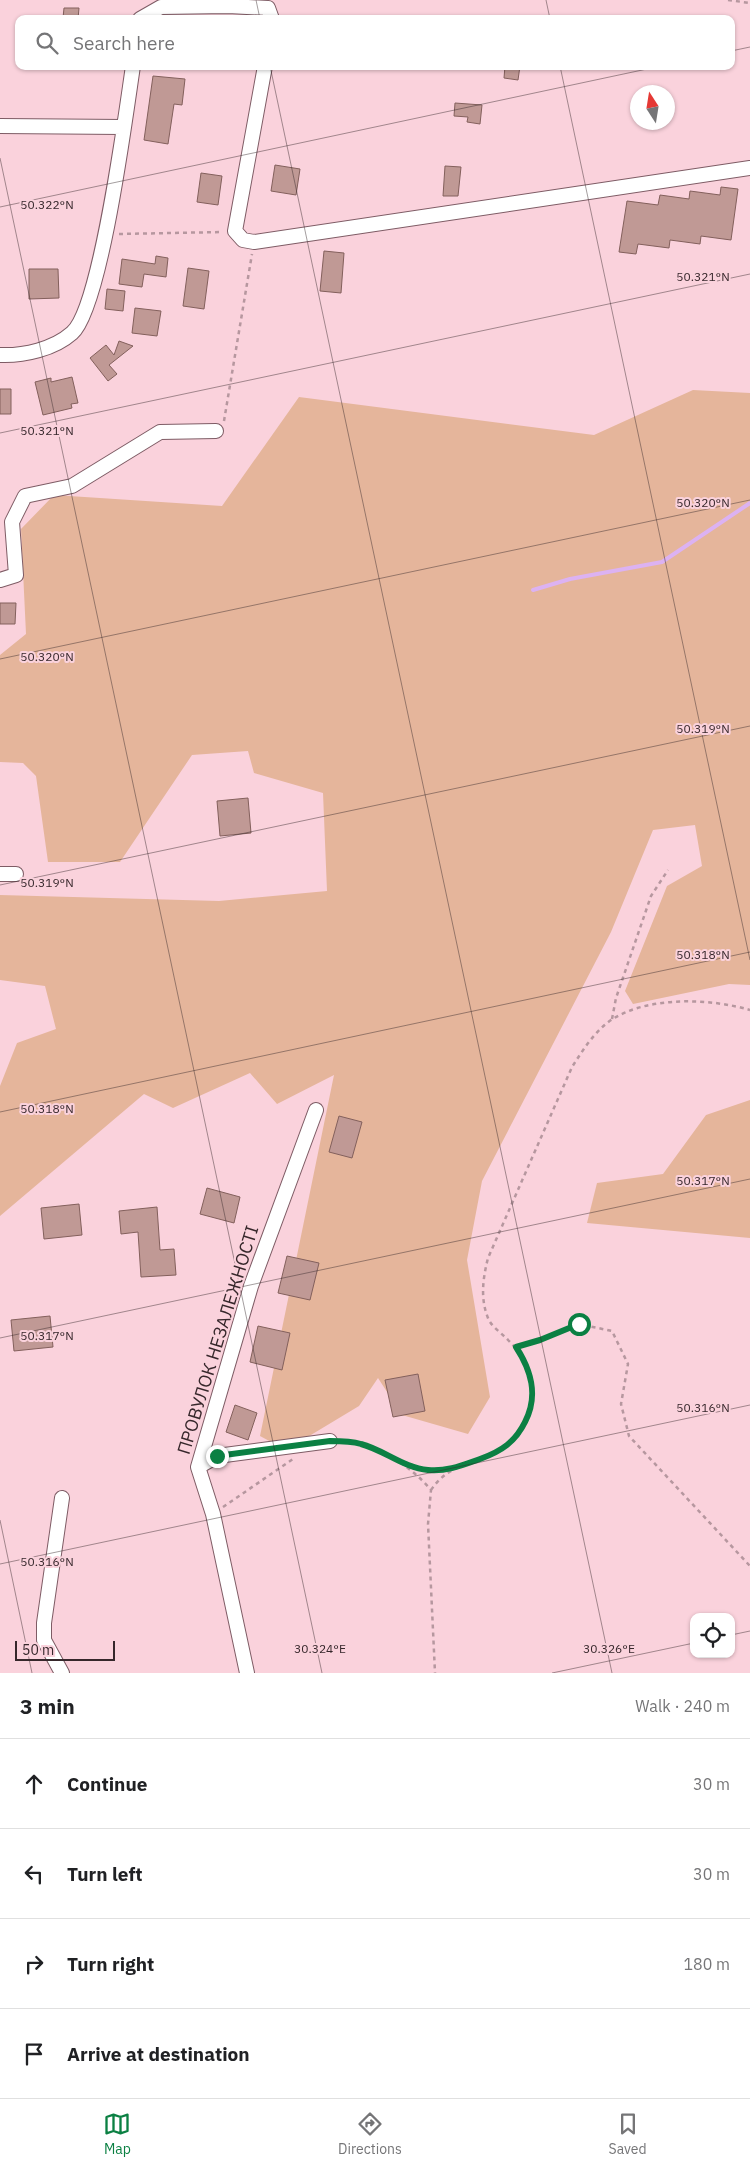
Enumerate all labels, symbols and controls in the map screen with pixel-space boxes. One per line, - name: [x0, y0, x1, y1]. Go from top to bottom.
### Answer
- search box: [15, 15, 735, 70]
- icon: search: [33, 29, 61, 57]
- text: Search here: [73, 31, 175, 55]
- north arrow: [630, 85, 675, 130]
- text: 50.322°N: [20, 197, 74, 212]
- text: 50.321°N: [676, 269, 730, 284]
- text: 50.321°N: [20, 423, 74, 438]
- text: 50.320°N: [676, 495, 730, 510]
- text: 50.320°N: [20, 649, 74, 664]
- text: 50.319°N: [676, 721, 730, 736]
- text: 50.319°N: [20, 875, 74, 890]
- text: 50.318°N: [676, 947, 730, 962]
- text: 50.318°N: [20, 1101, 74, 1116]
- text: 50.317°N: [676, 1173, 730, 1188]
- street label: ПРОВУЛОК НЕЗАЛЕЖНОСТІ: [172, 1223, 263, 1457]
- route start: [568, 1313, 591, 1336]
- text: 50.317°N: [20, 1328, 74, 1343]
- text: 50.316°N: [676, 1400, 730, 1415]
- route end: [206, 1445, 229, 1468]
- text: 50.316°N: [20, 1554, 74, 1569]
- map controls: [690, 1613, 735, 1658]
- button: locate: [690, 1613, 735, 1658]
- scale bar: [15, 1638, 115, 1661]
- text: 50 m: [22, 1641, 54, 1659]
- text: 30.324°E: [294, 1641, 346, 1656]
- text: 30.326°E: [583, 1641, 635, 1656]
- text: 3 min: [20, 1692, 75, 1720]
- text: Walk · 240 m: [635, 1696, 730, 1716]
- icon: ahead: [20, 1770, 48, 1798]
- text: Continue: [67, 1772, 147, 1796]
- text: 30 m: [693, 1774, 730, 1794]
- icon: left: [20, 1860, 48, 1888]
- text: Turn left: [67, 1862, 143, 1886]
- text: 30 m: [693, 1864, 730, 1884]
- icon: right: [20, 1950, 48, 1978]
- text: Turn right: [67, 1952, 154, 1976]
- text: 180 m: [683, 1954, 730, 1974]
- icon: arrive: [20, 2040, 48, 2068]
- text: Arrive at destination: [67, 2042, 250, 2066]
- tab: Map: [103, 2110, 131, 2158]
- tab: Directions: [338, 2110, 402, 2158]
- tab: Saved: [609, 2110, 647, 2158]

